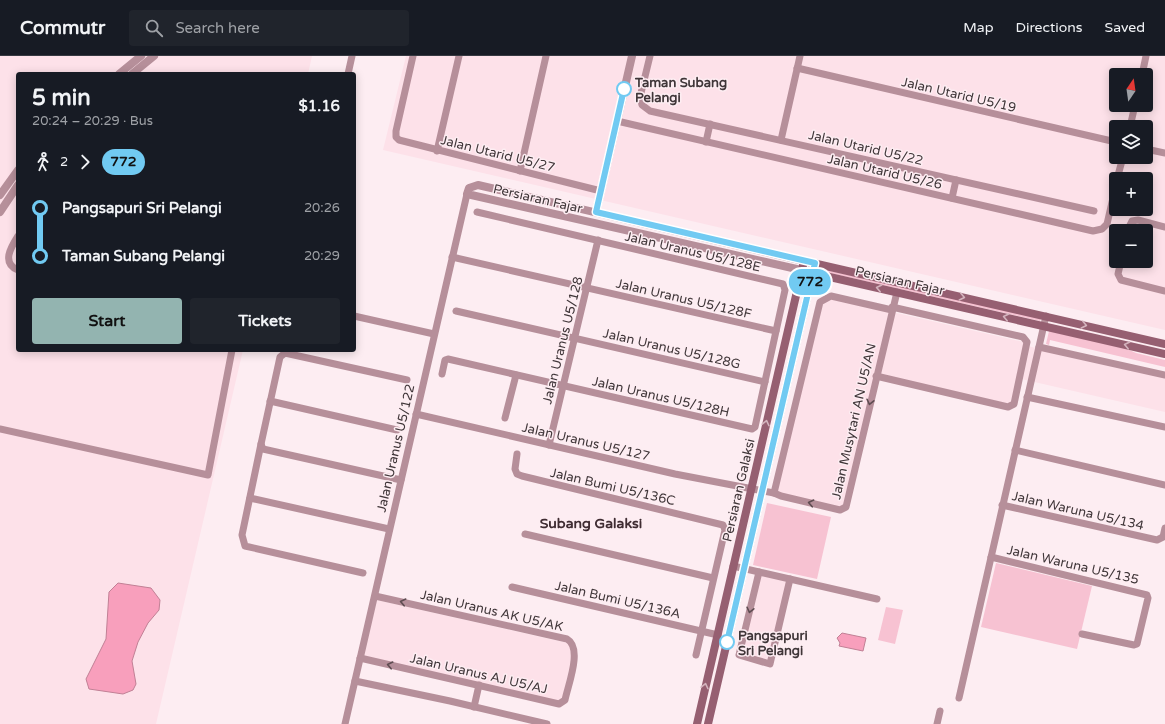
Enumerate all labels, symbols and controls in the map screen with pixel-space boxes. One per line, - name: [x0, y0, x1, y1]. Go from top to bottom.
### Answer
- search box: [129, 10, 409, 46]
- text: Commutr: [20, 17, 105, 39]
- icon: search: [143, 17, 165, 39]
- text: Search here: [175, 19, 260, 37]
- text: Map: [963, 19, 994, 36]
- text: Directions: [1016, 19, 1083, 36]
- text: Saved: [1105, 19, 1145, 36]
- north arrow: [1109, 68, 1153, 112]
- map controls: [1109, 68, 1153, 268]
- street label: Jalan Utarid U5/19: [900, 74, 1018, 116]
- place label: Taman Subang Pelangi: [634, 75, 727, 106]
- marker: Taman Subang Pelangi: [616, 81, 632, 97]
- text: 5 min: [32, 85, 91, 111]
- text: $1.16: [299, 97, 340, 115]
- text: 20:24 – 20:29 · Bus: [32, 113, 153, 129]
- button: layers: [1109, 120, 1153, 164]
- street label: Jalan Utarid U5/22: [807, 127, 925, 169]
- street label: Jalan Utarid U5/27: [439, 132, 557, 176]
- icon: walk: [32, 151, 54, 173]
- icon: forward: [74, 151, 96, 173]
- street label: Jalan Utarid U5/26: [826, 151, 944, 193]
- text: 772: [110, 153, 137, 170]
- text: 2: [60, 154, 68, 170]
- button: +: [1109, 172, 1153, 216]
- street label: Persiaran Fajar: [492, 181, 584, 217]
- text: Pangsapuri Sri Pelangi: [62, 199, 222, 217]
- text: 20:26: [304, 200, 340, 216]
- button: −: [1109, 224, 1153, 268]
- street label: Jalan Uranus U5/128E: [623, 229, 762, 275]
- text: Taman Subang Pelangi: [62, 247, 225, 265]
- text: 20:29: [304, 248, 340, 264]
- street label: Persiaran Fajar: [854, 263, 946, 299]
- line badge: 772: [787, 269, 833, 295]
- text: 772: [797, 273, 823, 290]
- street label: Jalan Uranus U5/128: [539, 275, 587, 406]
- street label: Jalan Uranus U5/128F: [614, 276, 753, 322]
- one-way arrow: [876, 285, 882, 293]
- one-way arrow: [959, 292, 965, 300]
- button: Start: [32, 298, 182, 344]
- button: Tickets: [190, 298, 340, 344]
- one-way arrow: [1003, 313, 1009, 321]
- one-way arrow: [1081, 320, 1087, 328]
- street label: Jalan Uranus U5/128G: [601, 325, 742, 373]
- one-way arrow: [1124, 341, 1130, 349]
- street label: Jalan Musytari AN U5/AN: [828, 342, 880, 501]
- street label: Jalan Uranus U5/128H: [590, 373, 731, 421]
- street label: Jalan Uranus U5/122: [373, 383, 418, 514]
- one-way arrow: [866, 399, 874, 405]
- street label: Jalan Uranus U5/127: [520, 419, 651, 464]
- one-way arrow: [761, 420, 769, 426]
- street label: Persiaran Galaksi: [719, 437, 759, 543]
- street label: Jalan Bumi U5/136C: [549, 465, 677, 509]
- street label: Jalan Waruna U5/134: [1010, 488, 1145, 534]
- one-way arrow: [808, 500, 814, 508]
- district label: Subang Galaksi: [540, 515, 642, 532]
- street label: Jalan Waruna U5/135: [1005, 542, 1140, 588]
- street label: Jalan Bumi U5/136A: [553, 578, 682, 622]
- street label: Jalan Uranus AK U5/AK: [419, 587, 565, 635]
- one-way arrow: [400, 599, 406, 607]
- one-way arrow: [746, 607, 754, 613]
- place label: Pangsapuri Sri Pelangi: [738, 628, 808, 659]
- marker: Pangsapuri Sri Pelangi: [719, 634, 735, 650]
- street label: Jalan Uranus AJ U5/AJ: [408, 650, 549, 698]
- one-way arrow: [386, 661, 393, 669]
- one-way arrow: [701, 683, 709, 689]

